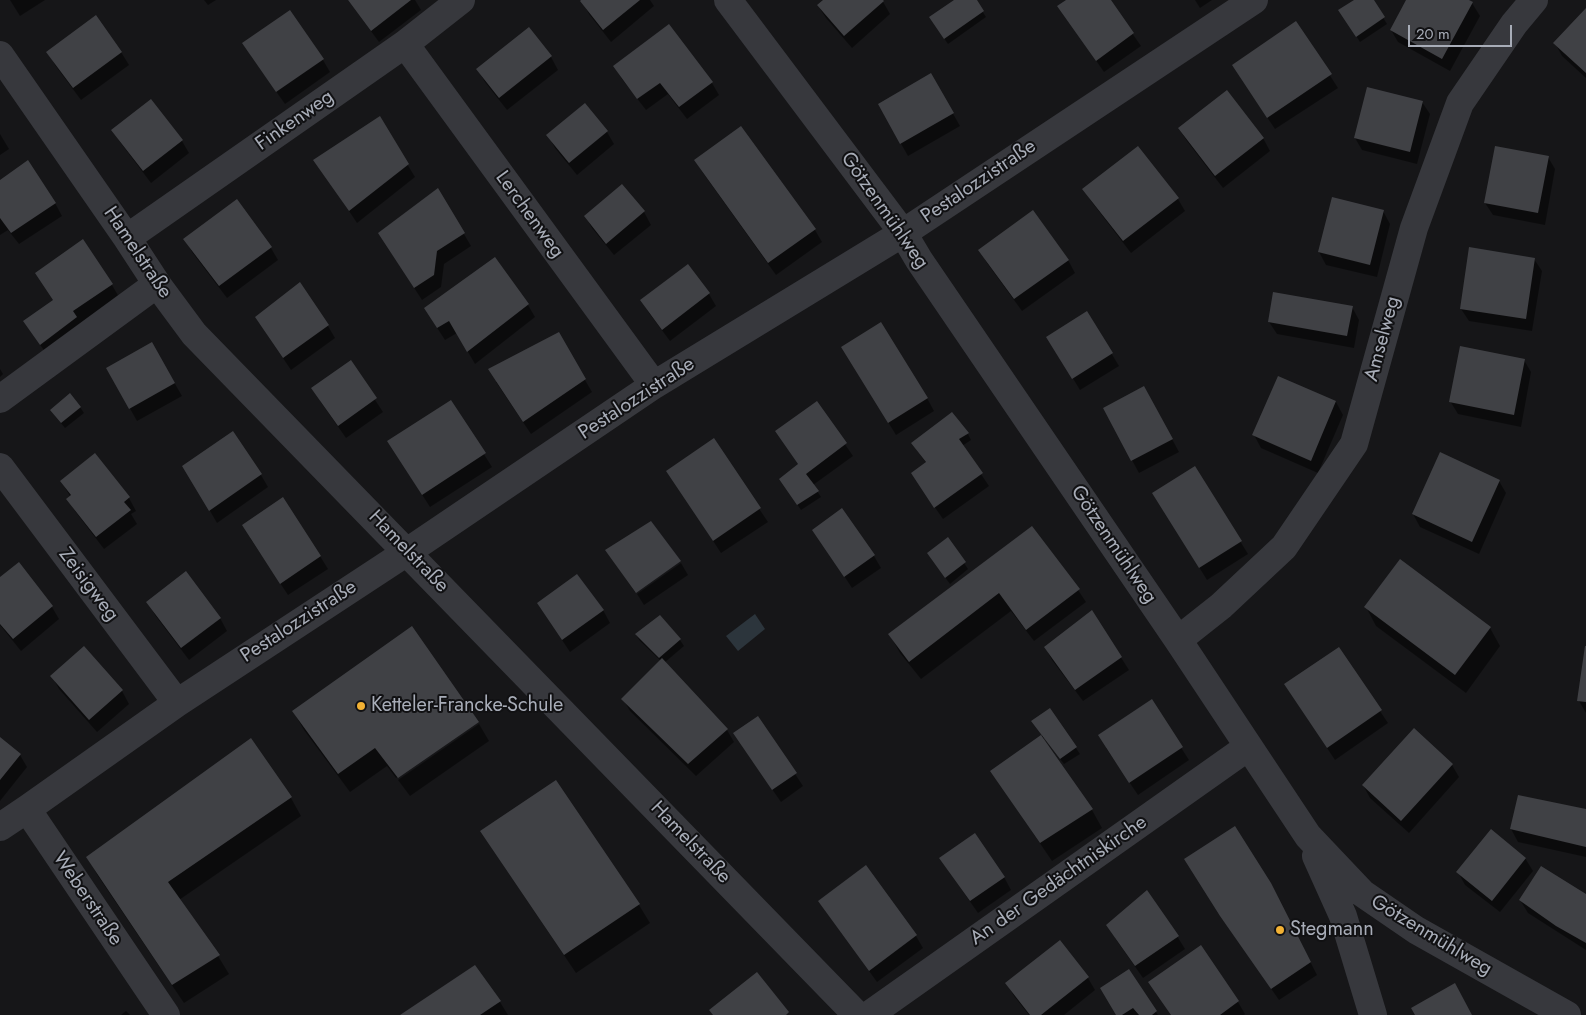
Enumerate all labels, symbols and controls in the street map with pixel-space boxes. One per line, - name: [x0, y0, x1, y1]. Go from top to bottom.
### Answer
- scale bar: [1411, 15, 1515, 47]
- text: 20 m: [1416, 23, 1450, 45]
- street label: Finkenweg: [251, 85, 339, 157]
- street label: Pestalozzistraße: [917, 135, 1041, 229]
- street label: Götzenmühlweg: [835, 148, 933, 274]
- street label: Lerchenweg: [489, 167, 569, 263]
- street label: Hamelstraße: [98, 203, 176, 303]
- street label: Amselweg: [1360, 294, 1406, 384]
- street label: Pestalozzistraße: [574, 353, 700, 445]
- street label: Götzenmühlweg: [1065, 481, 1161, 609]
- street label: Hamelstraße: [363, 506, 453, 598]
- street label: Zeisigweg: [53, 544, 123, 626]
- street label: Pestalozzistraße: [236, 576, 362, 668]
- place label: Ketteler-Francke-Schule: [371, 694, 563, 718]
- marker: Ketteler-Francke-Schule: [355, 700, 367, 712]
- street label: Hamelstraße: [645, 797, 735, 889]
- street label: An der Gedächtniskirche: [966, 811, 1152, 951]
- street label: Weberstraße: [47, 848, 127, 950]
- street label: Götzenmühlweg: [1366, 890, 1496, 982]
- place label: Stegmann: [1290, 918, 1374, 942]
- marker: Stegmann: [1274, 924, 1286, 936]

